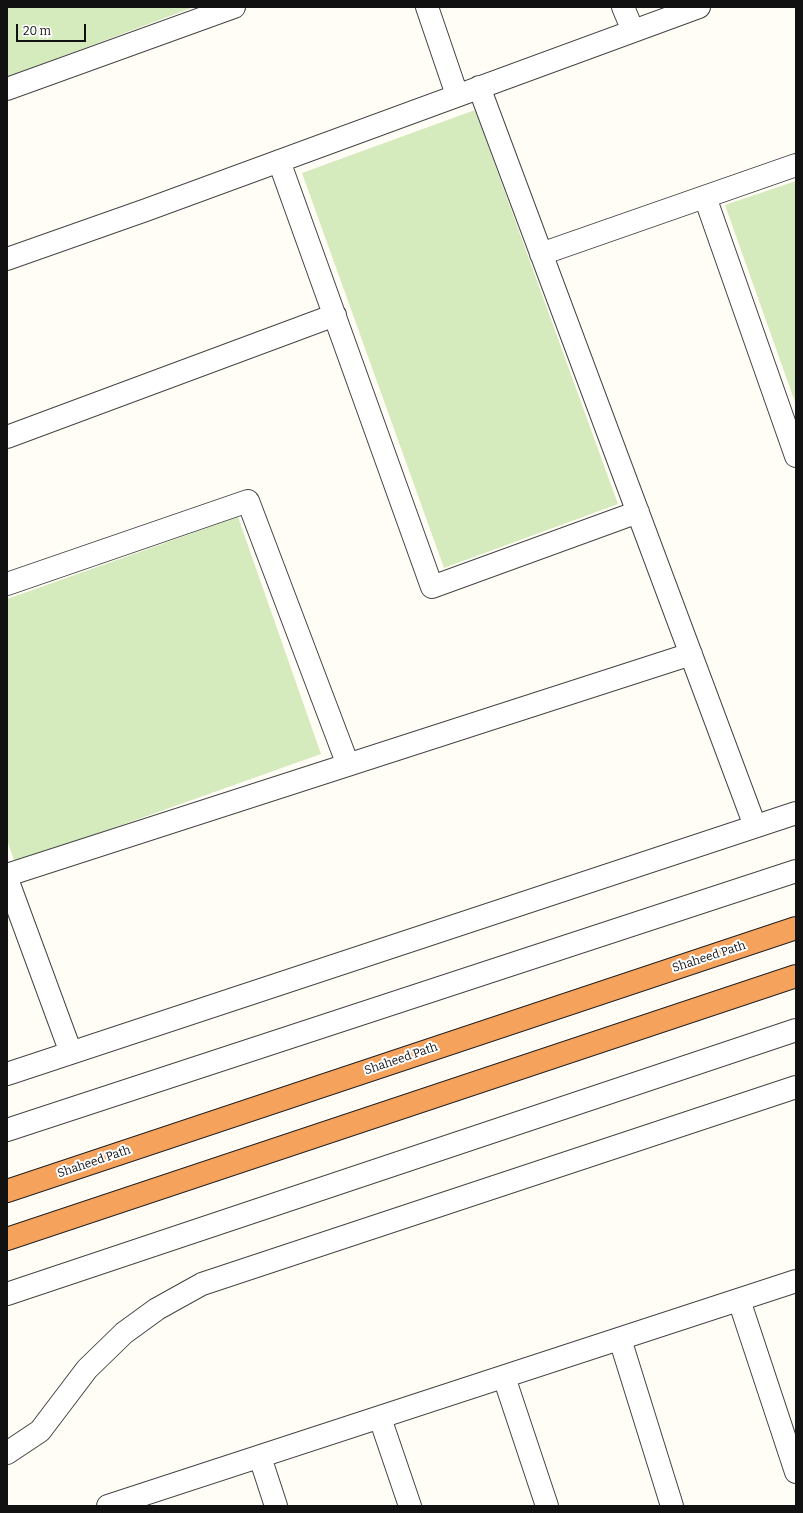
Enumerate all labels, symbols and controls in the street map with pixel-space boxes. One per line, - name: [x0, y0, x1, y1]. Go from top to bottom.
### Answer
- scale bar: [18, 16, 88, 42]
- text: 20 m: [23, 24, 51, 38]
- street label: Shaheed Path: [670, 938, 748, 976]
- street label: Shaheed Path: [363, 1040, 439, 1078]
- street label: Shaheed Path: [56, 1143, 132, 1181]

